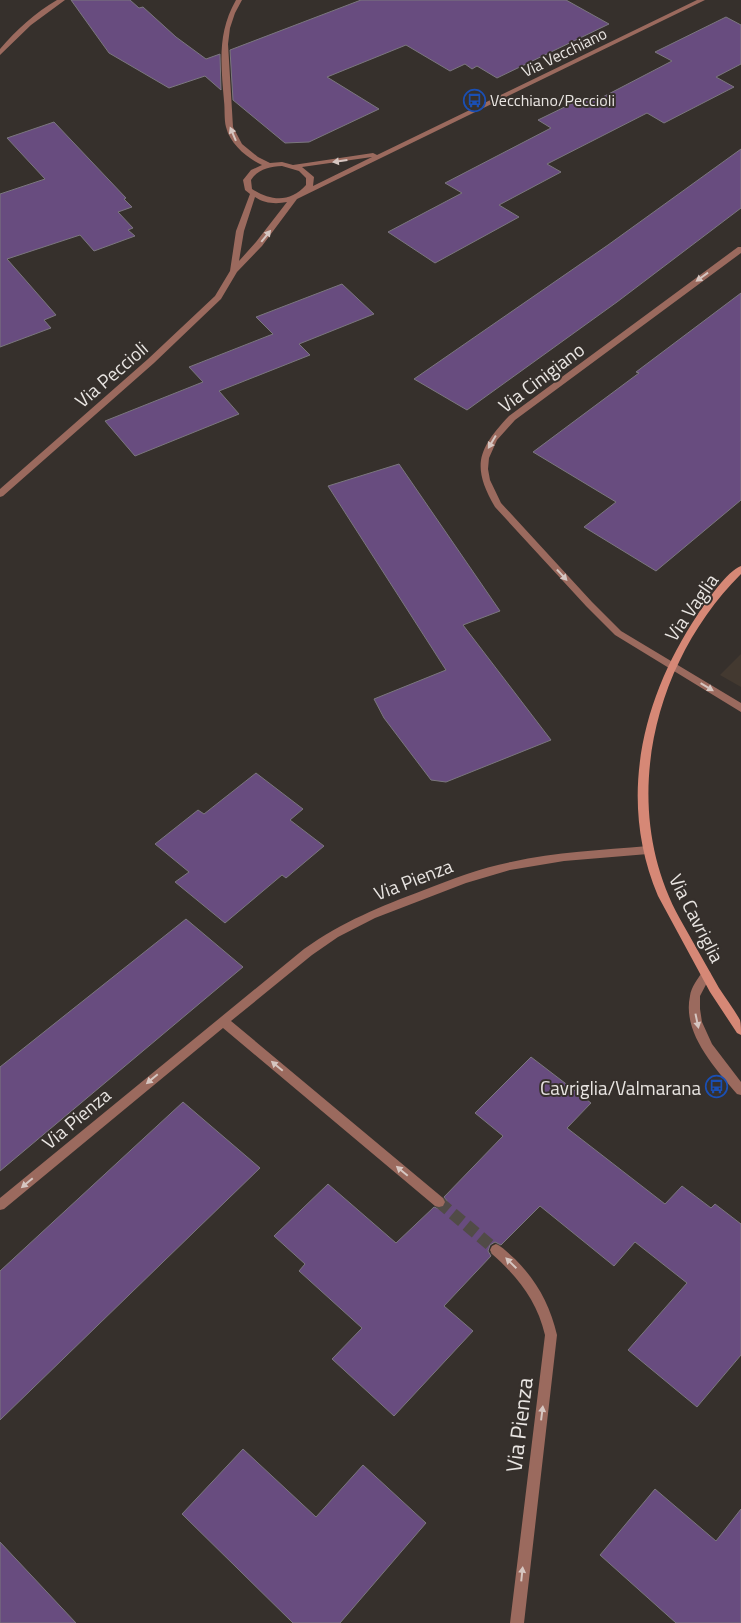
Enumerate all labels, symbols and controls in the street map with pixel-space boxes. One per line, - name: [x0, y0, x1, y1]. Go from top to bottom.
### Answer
- street label: Via Vecchiano: [517, 21, 611, 83]
- bus stop icon: Vecchiano/Peccioli: [462, 88, 486, 112]
- place label: Vecchiano/Peccioli: [490, 88, 615, 112]
- one-way arrow: [228, 127, 236, 141]
- one-way arrow: [331, 157, 347, 165]
- one-way arrow: [260, 230, 271, 243]
- one-way arrow: [696, 272, 709, 283]
- street label: Via Peccioli: [68, 334, 154, 414]
- street label: Via Cinigiano: [492, 335, 590, 419]
- one-way arrow: [488, 435, 497, 448]
- street label: Via Vaglia: [657, 567, 725, 647]
- one-way arrow: [556, 568, 568, 580]
- one-way arrow: [700, 683, 713, 692]
- street label: Via Pienza: [369, 851, 457, 907]
- street label: Via Cavriglia: [662, 868, 732, 968]
- one-way arrow: [694, 1014, 702, 1030]
- one-way arrow: [271, 1061, 284, 1072]
- place label: Cavriglia/Valmarana: [540, 1073, 701, 1102]
- one-way arrow: [146, 1074, 159, 1085]
- bus stop icon: Cavriglia/Valmarana: [705, 1075, 729, 1099]
- street label: Via Pienza: [35, 1080, 117, 1156]
- one-way arrow: [395, 1165, 408, 1176]
- one-way arrow: [21, 1177, 33, 1188]
- one-way arrow: [505, 1257, 517, 1269]
- street label: Via Pienza: [496, 1376, 542, 1474]
- one-way arrow: [538, 1405, 546, 1421]
- one-way arrow: [518, 1566, 526, 1582]

